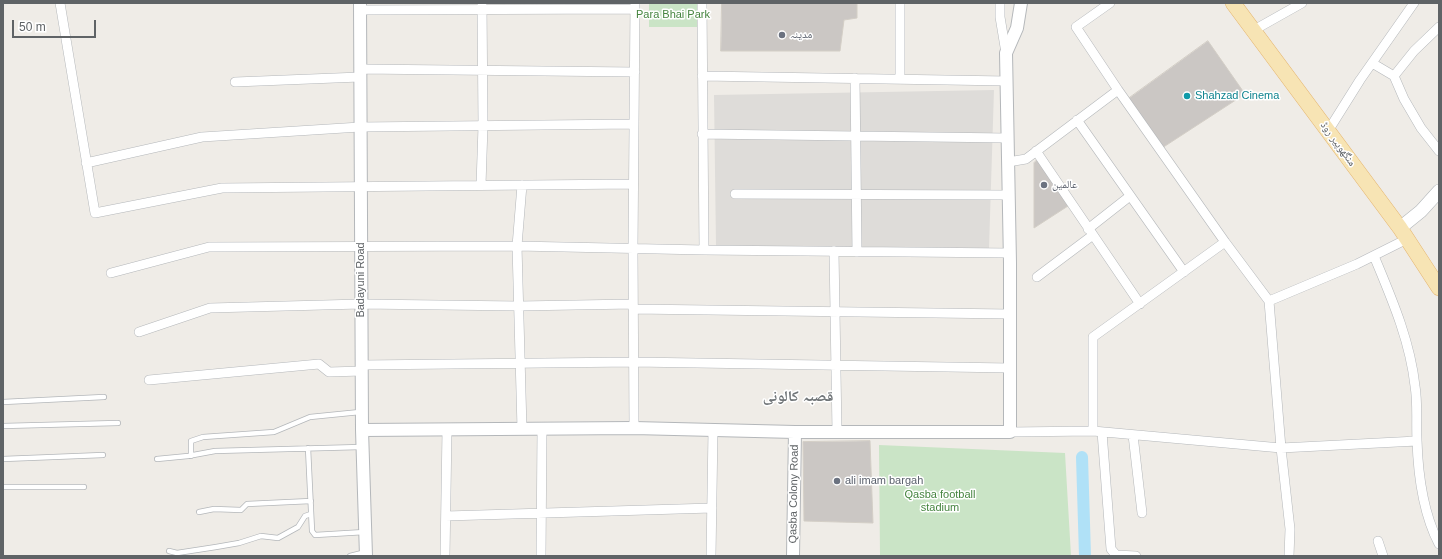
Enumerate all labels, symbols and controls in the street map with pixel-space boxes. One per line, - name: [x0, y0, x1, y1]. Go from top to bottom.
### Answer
- park label: Para Bhai Park: [636, 8, 710, 22]
- scale bar: [14, 12, 98, 38]
- text: 50 m: [19, 20, 46, 34]
- place label: مدینہ: [790, 28, 812, 42]
- marker: مدینہ: [777, 30, 787, 40]
- place label: Shahzad Cinema: [1195, 89, 1279, 103]
- marker: Shahzad Cinema: [1182, 91, 1192, 101]
- street label: منگھوپیر روڈ: [1317, 119, 1359, 169]
- place label: عالمین: [1052, 178, 1078, 192]
- marker: عالمین: [1039, 180, 1049, 190]
- street label: Badayuni Road: [354, 242, 368, 318]
- district label: قصبہ کالونی: [763, 388, 833, 406]
- street label: Qasba Colony Road: [787, 444, 801, 544]
- place label: ali imam bargah: [845, 474, 923, 488]
- marker: ali imam bargah: [832, 476, 842, 486]
- park label: Qasba football stadium: [905, 488, 975, 514]

